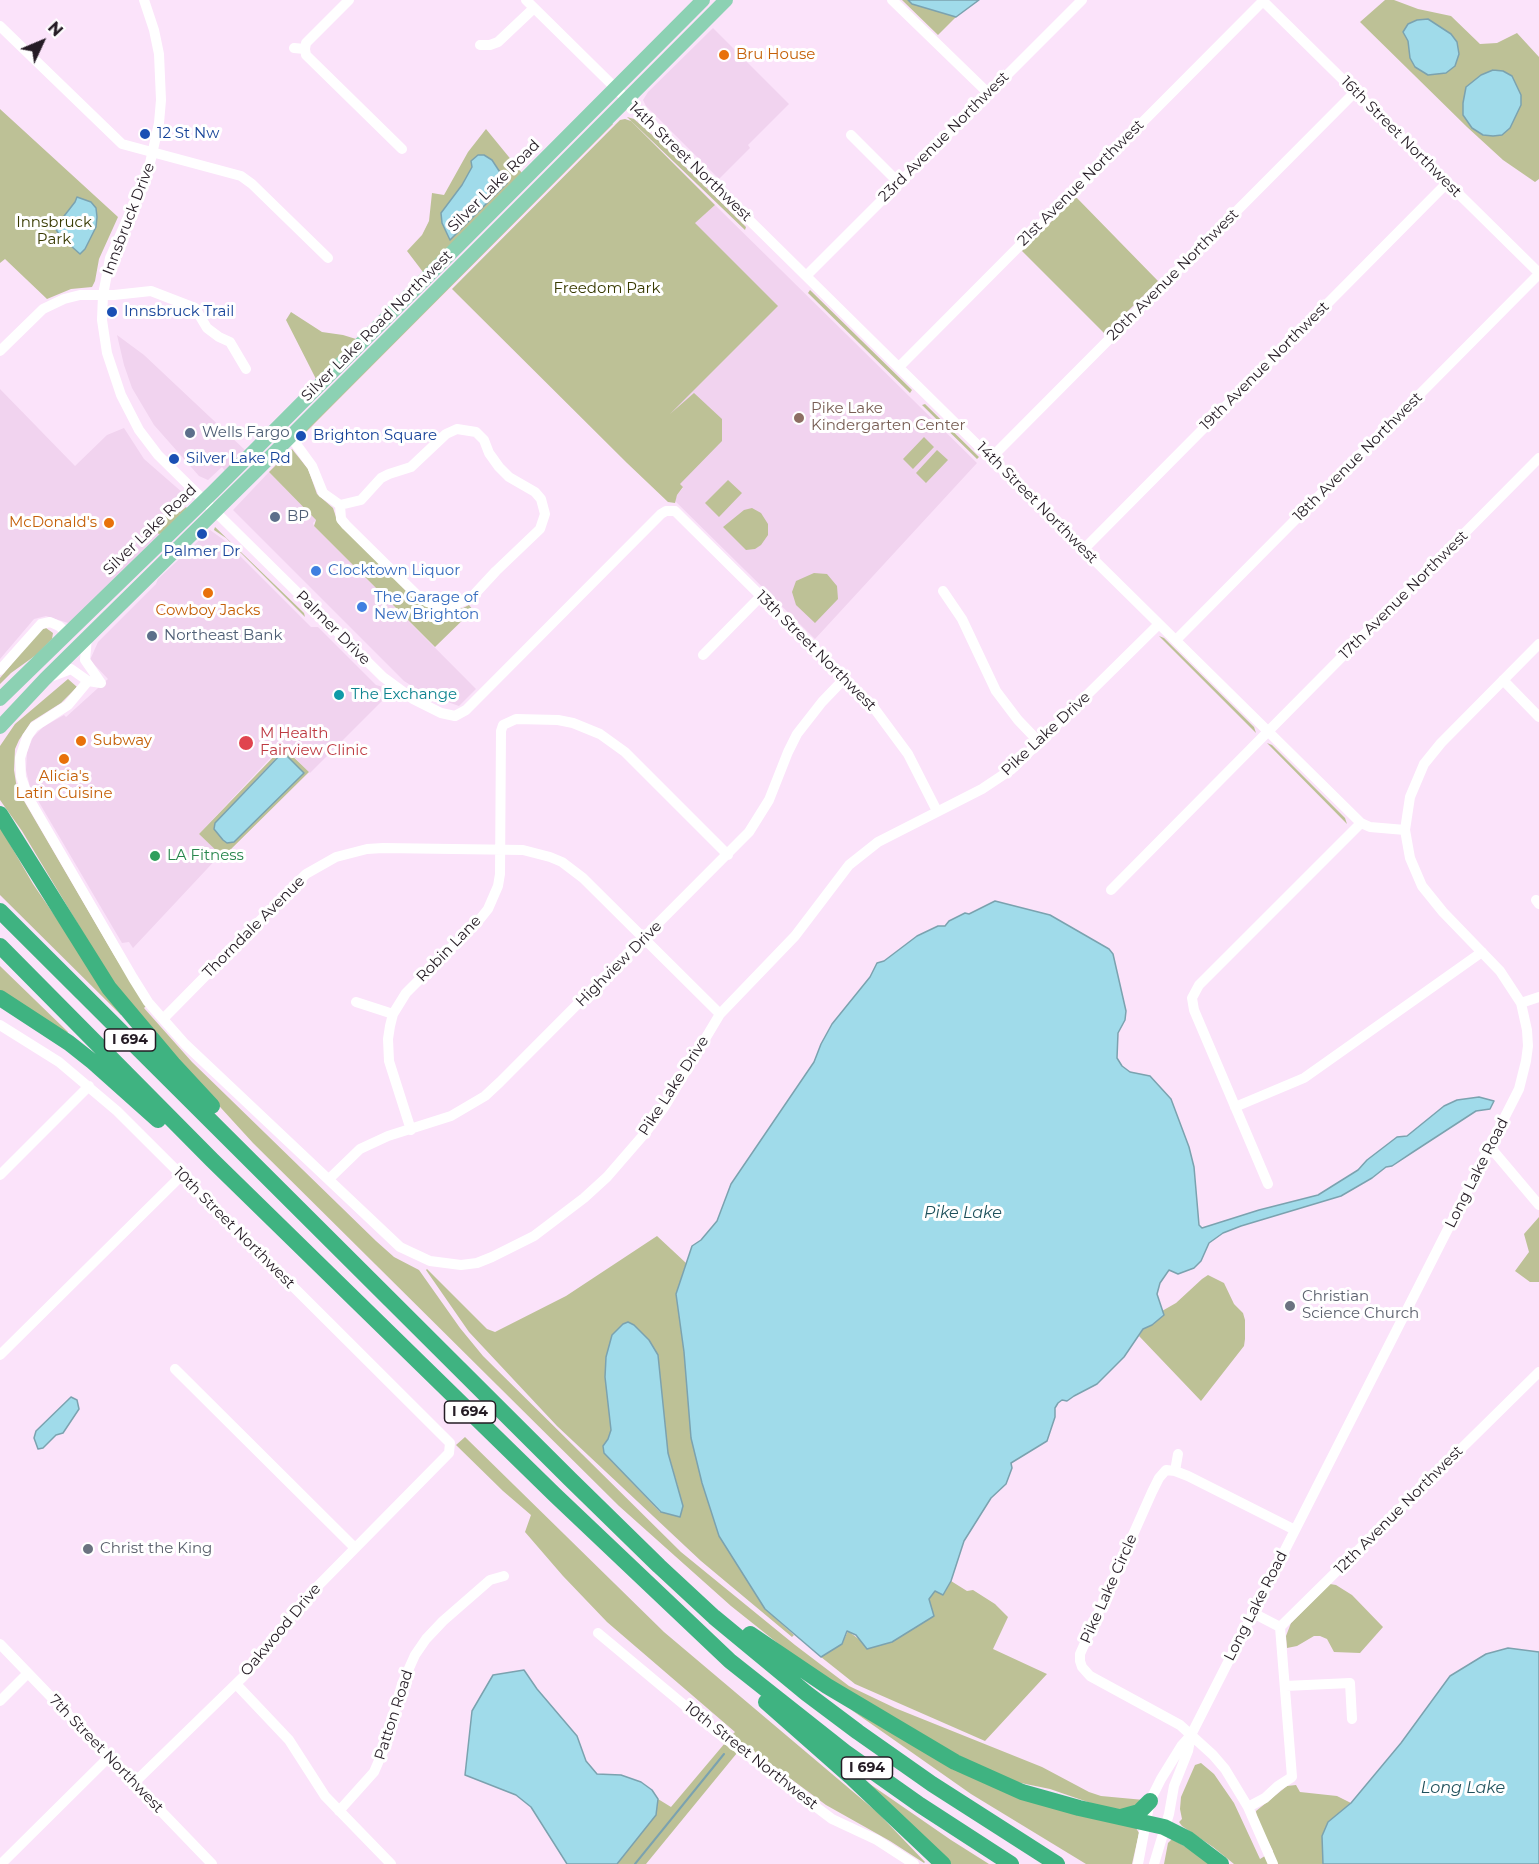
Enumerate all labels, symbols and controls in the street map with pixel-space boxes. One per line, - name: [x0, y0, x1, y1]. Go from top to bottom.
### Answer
- north arrow: [12, 12, 72, 72]
- text: N: [44, 18, 67, 40]
- place label: Bru House: [736, 46, 815, 64]
- marker: Bru House: [717, 48, 731, 62]
- street label: 23rd Avenue Northwest: [875, 68, 1013, 206]
- street label: 16th Street Northwest: [1337, 73, 1465, 201]
- street label: 14th Street Northwest: [625, 99, 755, 225]
- street label: 21st Avenue Northwest: [1014, 116, 1148, 250]
- place label: 12 St Nw: [157, 125, 219, 143]
- marker: 12 St Nw: [138, 127, 152, 141]
- street label: Silver Lake Road: [444, 136, 544, 236]
- street label: Innsbruck Drive: [99, 160, 159, 278]
- street label: 20th Avenue Northwest: [1103, 205, 1243, 345]
- park label: Innsbruck Park: [16, 214, 92, 249]
- street label: Silver Lake Road Northwest: [298, 247, 456, 405]
- park label: Freedom Park: [554, 280, 660, 298]
- street label: 19th Avenue Northwest: [1197, 298, 1333, 434]
- place label: Innsbruck Trail: [124, 303, 234, 321]
- marker: Innsbruck Trail: [105, 305, 119, 319]
- street label: 18th Avenue Northwest: [1290, 389, 1426, 525]
- place label: Pike Lake Kindergarten Center: [811, 400, 966, 435]
- marker: Pike Lake Kindergarten Center: [792, 411, 806, 425]
- place label: Wells Fargo: [202, 424, 290, 442]
- marker: Wells Fargo: [183, 426, 197, 440]
- place label: Brighton Square: [313, 427, 437, 445]
- marker: Brighton Square: [294, 429, 308, 443]
- street label: 14th Street Northwest: [973, 439, 1101, 567]
- place label: Silver Lake Rd: [186, 450, 291, 468]
- marker: Silver Lake Rd: [167, 452, 181, 466]
- street label: Silver Lake Road: [100, 481, 200, 579]
- place label: BP: [287, 508, 309, 526]
- marker: BP: [268, 510, 282, 524]
- place label: McDonald's: [9, 514, 97, 532]
- marker: McDonald's: [102, 516, 116, 530]
- marker: Palmer Dr: [195, 527, 209, 541]
- street label: 17th Avenue Northwest: [1336, 527, 1472, 663]
- place label: Palmer Dr: [164, 543, 240, 561]
- place label: Clocktown Liquor: [328, 562, 460, 580]
- marker: Clocktown Liquor: [309, 564, 323, 578]
- marker: Cowboy Jacks: [201, 586, 215, 600]
- street label: Palmer Drive: [292, 587, 374, 669]
- street label: 13th Street Northwest: [752, 587, 880, 715]
- place label: The Garage of New Brighton: [374, 589, 479, 624]
- marker: The Garage of New Brighton: [355, 600, 369, 614]
- place label: Cowboy Jacks: [156, 602, 260, 620]
- place label: Northeast Bank: [164, 627, 282, 645]
- marker: Northeast Bank: [145, 629, 159, 643]
- place label: The Exchange: [351, 686, 457, 704]
- marker: The Exchange: [332, 688, 346, 702]
- street label: Pike Lake Drive: [998, 688, 1094, 780]
- place label: M Health Fairview Clinic: [260, 725, 368, 760]
- place label: Subway: [93, 732, 152, 750]
- marker: Subway: [74, 734, 88, 748]
- marker: M Health Fairview Clinic: [237, 734, 255, 752]
- marker: Alicia's Latin Cuisine: [57, 752, 71, 766]
- place label: Alicia's Latin Cuisine: [16, 768, 112, 803]
- place label: LA Fitness: [167, 847, 244, 865]
- marker: LA Fitness: [148, 849, 162, 863]
- street label: Thorndale Avenue: [199, 872, 309, 982]
- street label: Robin Lane: [413, 912, 485, 986]
- street label: Highview Drive: [572, 917, 666, 1011]
- road number: I 694: [104, 1029, 156, 1051]
- street label: Pike Lake Drive: [635, 1033, 713, 1139]
- street label: Long Lake Road: [1442, 1115, 1512, 1231]
- street label: 10th Street Northwest: [170, 1164, 298, 1292]
- water label: Pike Lake: [924, 1203, 1002, 1223]
- place label: Christian Science Church: [1302, 1288, 1419, 1323]
- marker: Christian Science Church: [1283, 1299, 1297, 1313]
- road number: I 694: [444, 1401, 496, 1423]
- street label: 12th Avenue Northwest: [1331, 1442, 1467, 1578]
- street label: Pike Lake Circle: [1077, 1532, 1141, 1646]
- place label: Christ the King: [100, 1540, 212, 1558]
- marker: Christ the King: [81, 1542, 95, 1556]
- street label: Long Lake Road: [1221, 1548, 1291, 1664]
- street label: Oakwood Drive: [237, 1580, 325, 1680]
- street label: Patton Road: [371, 1668, 417, 1762]
- street label: 7th Street Northwest: [45, 1691, 167, 1817]
- street label: 10th Street Northwest: [681, 1698, 821, 1814]
- road number: I 694: [842, 1757, 892, 1779]
- water label: Long Lake: [1421, 1778, 1505, 1798]

